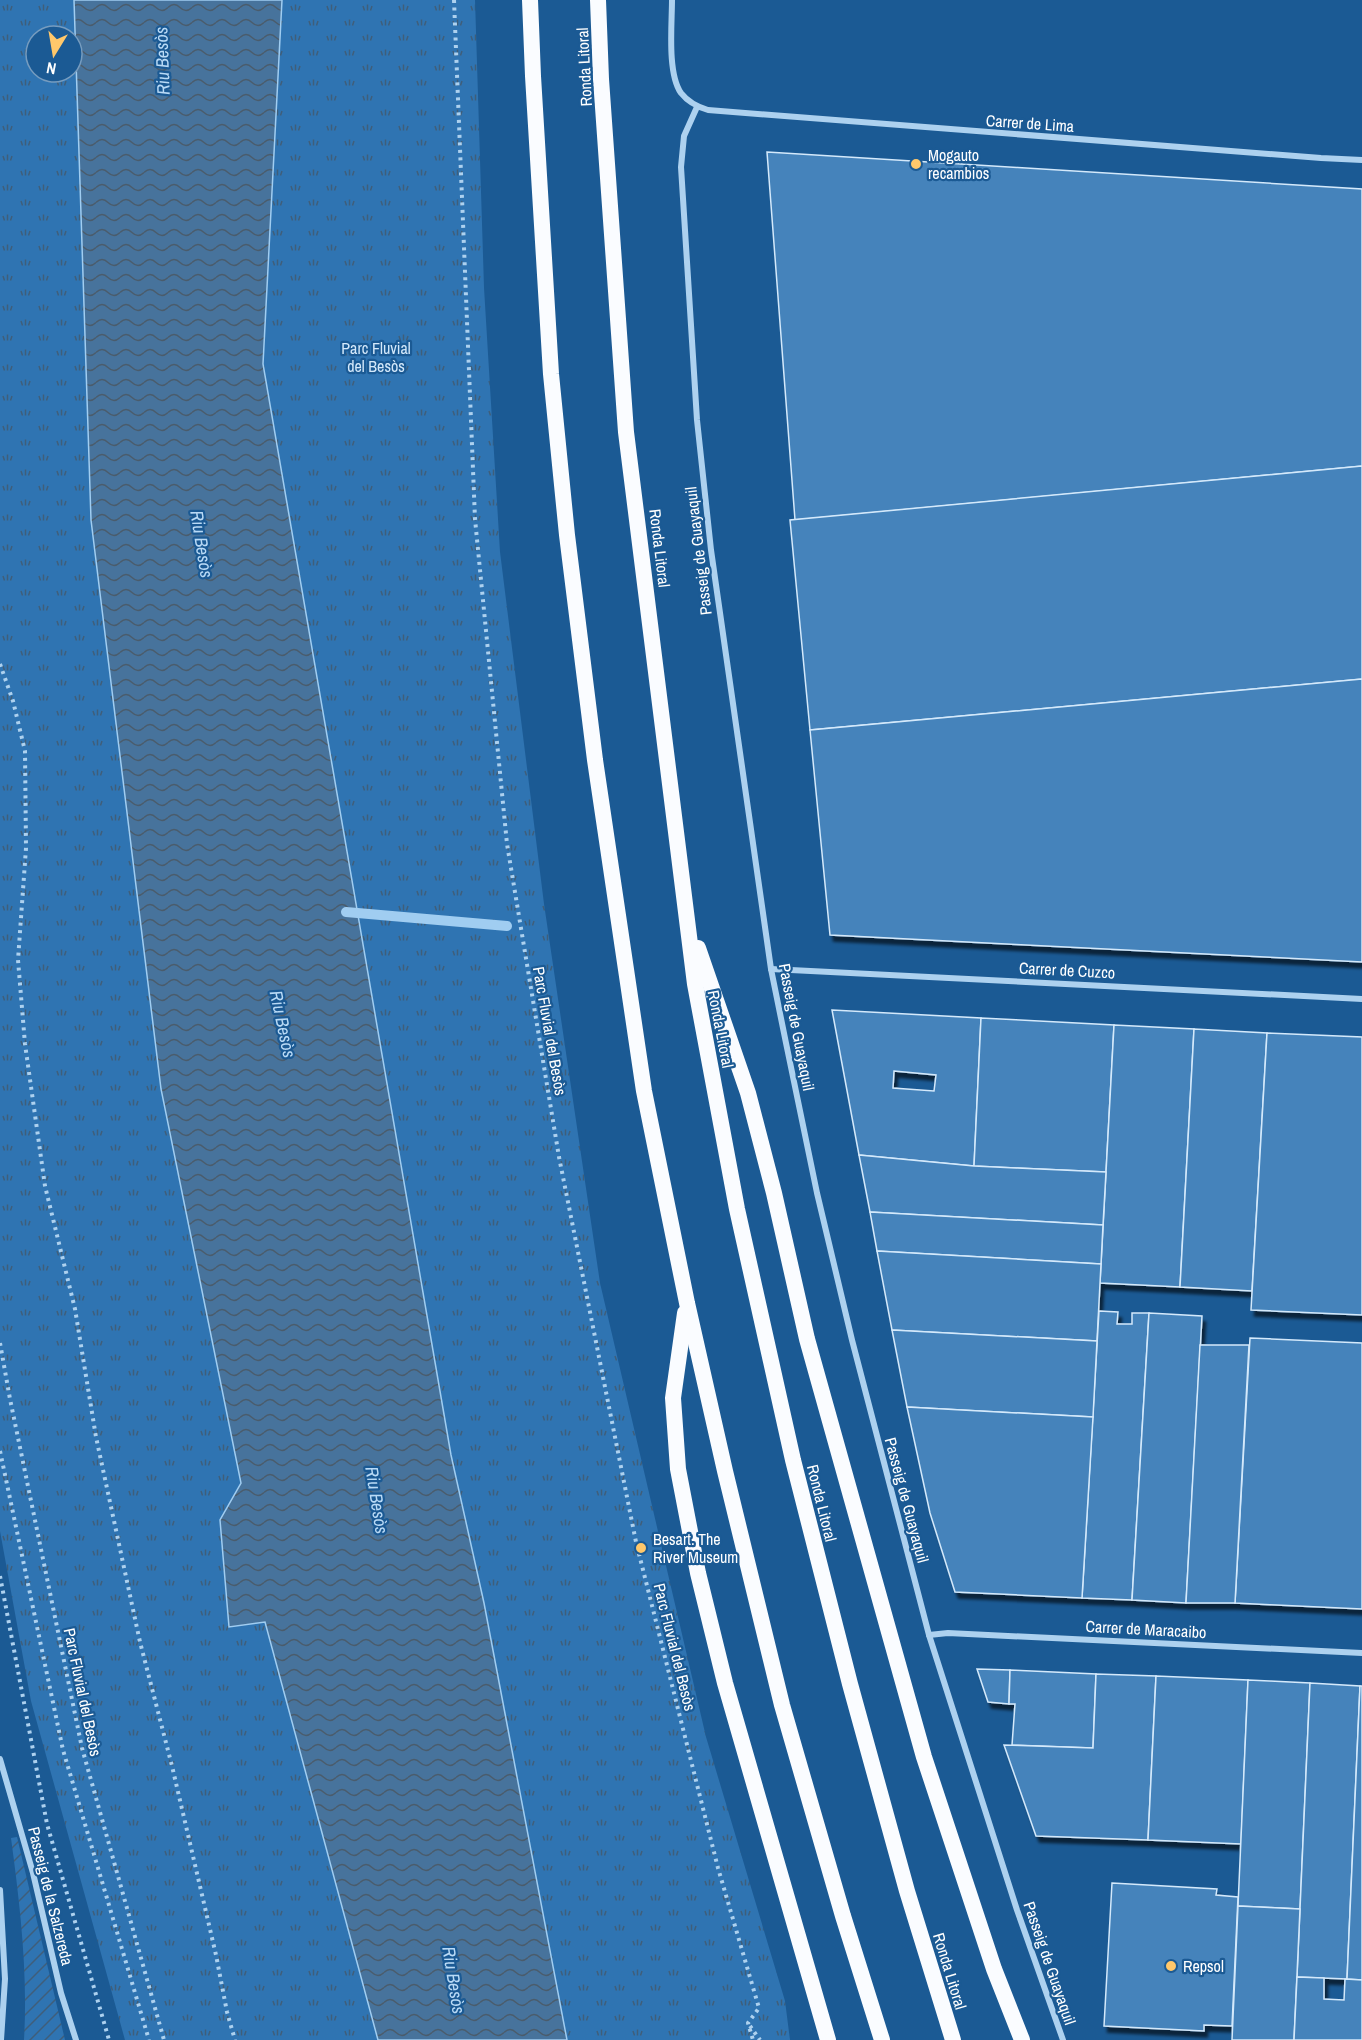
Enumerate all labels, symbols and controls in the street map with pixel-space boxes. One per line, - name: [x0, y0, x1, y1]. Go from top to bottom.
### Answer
- north arrow: [24, 24, 84, 84]
- water label: Riu Besòs: [148, 27, 176, 95]
- street label: Ronda Litoral: [571, 27, 597, 107]
- text: N: [44, 57, 58, 80]
- street label: Carrer de Lima: [985, 109, 1075, 137]
- place label: Mogauto recambios: [928, 144, 989, 184]
- marker: Mogauto recambios: [909, 157, 923, 171]
- park label: Parc Fluvial del Besòs: [341, 337, 411, 377]
- street label: Passeig de Guayaquil: [679, 486, 717, 616]
- water label: Riu Besòs: [184, 508, 220, 580]
- street label: Ronda Litoral: [644, 508, 676, 589]
- street label: Carrer de Cuzco: [1018, 956, 1116, 984]
- street label: Passeig de Guayaquil: [774, 962, 820, 1093]
- street label: Parc Fluvial del Besòs: [528, 965, 572, 1097]
- water label: Riu Besòs: [264, 988, 302, 1060]
- street label: Ronda Litoral: [703, 988, 739, 1070]
- street label: Passeig de Guayaquil: [880, 1435, 934, 1565]
- street label: Ronda Litoral: [802, 1462, 842, 1544]
- water label: Riu Besòs: [359, 1464, 395, 1536]
- place label: Besart. The River Museum: [653, 1528, 738, 1568]
- marker: Besart. The River Museum: [634, 1541, 648, 1555]
- street label: Parc Fluvial del Besòs: [649, 1581, 701, 1713]
- street label: Carrer de Maracaibo: [1085, 1615, 1207, 1643]
- street label: Parc Fluvial del Besòs: [59, 1626, 107, 1758]
- street label: Passeig de la Salzereda: [23, 1824, 79, 1968]
- street label: Passeig de Guayaquil: [1019, 1898, 1081, 2028]
- street label: Ronda Litoral: [928, 1930, 972, 2012]
- water label: Riu Besòs: [436, 1944, 472, 2016]
- place label: Repsol: [1183, 1955, 1224, 1977]
- marker: Repsol: [1164, 1959, 1178, 1973]

